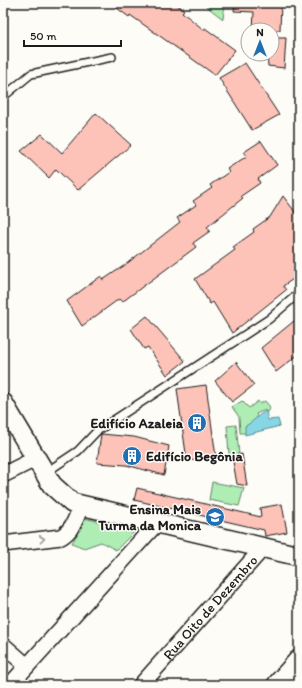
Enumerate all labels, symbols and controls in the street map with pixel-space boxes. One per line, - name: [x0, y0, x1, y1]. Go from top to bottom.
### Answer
- scale bar: [24, 22, 121, 48]
- north arrow: [240, 22, 280, 62]
- text: N: [256, 26, 264, 39]
- text: 50 m: [30, 29, 56, 43]
- building icon: Edifício Azaleia: [186, 412, 208, 434]
- place label: Edifício Azaleia: [90, 415, 184, 432]
- building icon: Edifício Begônia: [121, 445, 143, 467]
- place label: Edifício Begônia: [146, 448, 243, 465]
- place label: Ensina Mais Turma da Monica: [97, 501, 202, 534]
- school or university icon: Ensina Mais Turma da Monica: [204, 506, 226, 528]
- one-way arrow: [39, 535, 45, 544]
- street label: Rua Oito de Dezembro: [160, 552, 261, 663]

